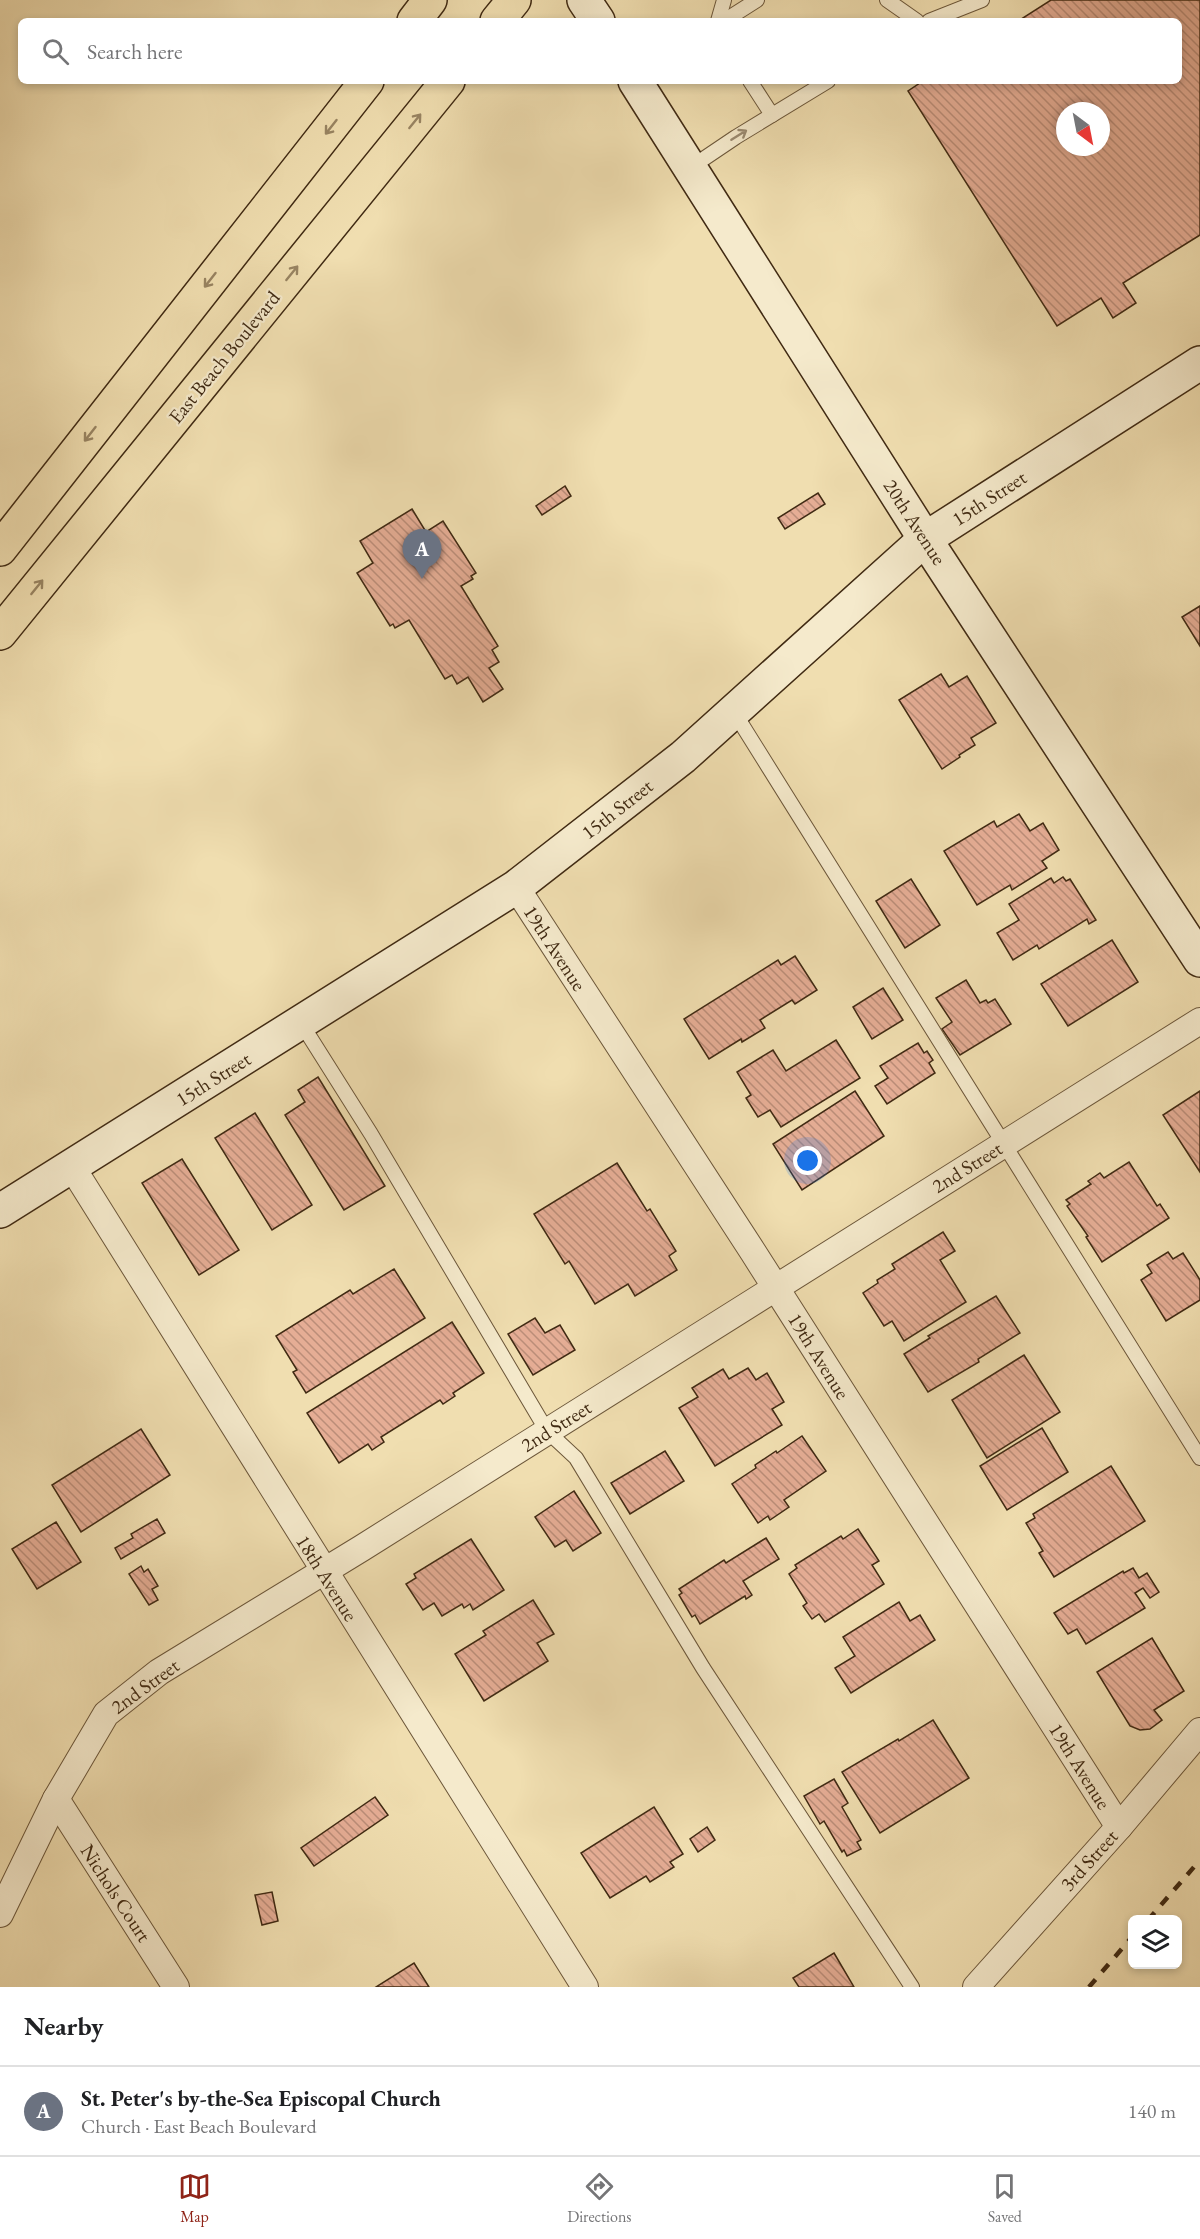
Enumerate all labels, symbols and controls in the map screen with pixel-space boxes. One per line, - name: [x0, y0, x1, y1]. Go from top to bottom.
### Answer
- search box: [18, 18, 1182, 84]
- icon: search: [39, 35, 72, 68]
- text: Search here: [87, 37, 182, 66]
- north arrow: [1056, 102, 1110, 156]
- one-way arrow: [408, 114, 422, 129]
- one-way arrow: [324, 119, 337, 135]
- one-way arrow: [730, 129, 747, 141]
- one-way arrow: [286, 265, 299, 281]
- one-way arrow: [204, 272, 217, 288]
- street label: East Beach Boulevard: [162, 285, 286, 429]
- one-way arrow: [84, 426, 97, 442]
- street label: 15th Street: [947, 464, 1032, 532]
- street label: 20th Avenue: [878, 474, 952, 570]
- pin: A: [402, 530, 442, 579]
- one-way arrow: [30, 579, 43, 595]
- street label: 15th Street: [576, 773, 659, 845]
- street label: 19th Avenue: [518, 900, 592, 996]
- street label: 15th Street: [171, 1045, 256, 1112]
- street label: 2nd Street: [927, 1135, 1008, 1199]
- your location: [793, 1146, 822, 1175]
- street label: 19th Avenue: [782, 1308, 856, 1404]
- street label: 2nd Street: [516, 1394, 597, 1458]
- street label: 18th Avenue: [290, 1530, 364, 1626]
- street label: 2nd Street: [106, 1652, 185, 1720]
- street label: 19th Avenue: [1043, 1718, 1117, 1814]
- street label: 3rd Street: [1054, 1823, 1124, 1896]
- street label: Nichols Court: [75, 1839, 158, 1947]
- map controls: [1128, 1915, 1182, 1969]
- button: layers: [1128, 1915, 1182, 1969]
- text: Nearby: [24, 2009, 104, 2043]
- text: St. Peter's by-the-Sea Episcopal Church: [81, 2084, 441, 2113]
- text: A: [36, 2098, 51, 2124]
- text: 140 m: [1128, 2098, 1176, 2124]
- text: Church · East Beach Boulevard: [81, 2113, 317, 2139]
- tab: Map: [178, 2170, 211, 2227]
- tab: Directions: [567, 2170, 632, 2227]
- tab: Saved: [988, 2170, 1022, 2227]

